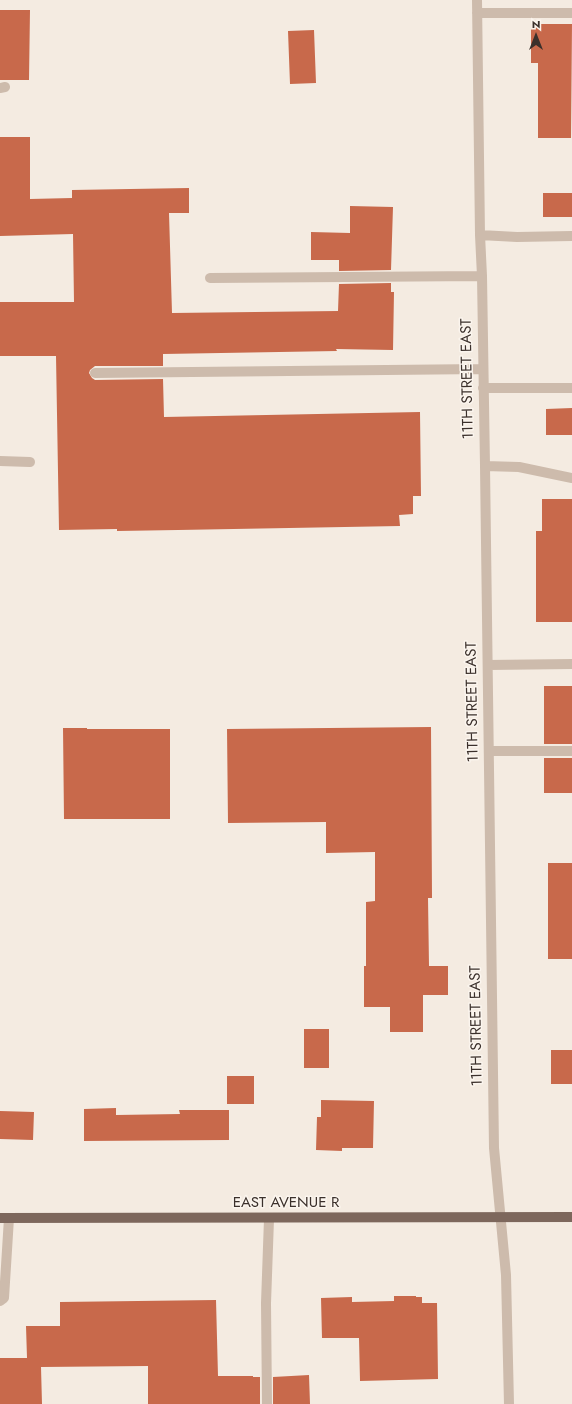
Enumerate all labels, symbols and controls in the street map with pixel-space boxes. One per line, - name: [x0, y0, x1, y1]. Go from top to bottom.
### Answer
- north arrow: [516, 16, 556, 56]
- text: N: [532, 16, 540, 32]
- street label: 11TH STREET EAST: [458, 319, 478, 439]
- street label: 11TH STREET EAST: [463, 642, 483, 762]
- street label: 11TH STREET EAST: [467, 966, 487, 1086]
- street label: EAST AVENUE R: [233, 1194, 339, 1212]

